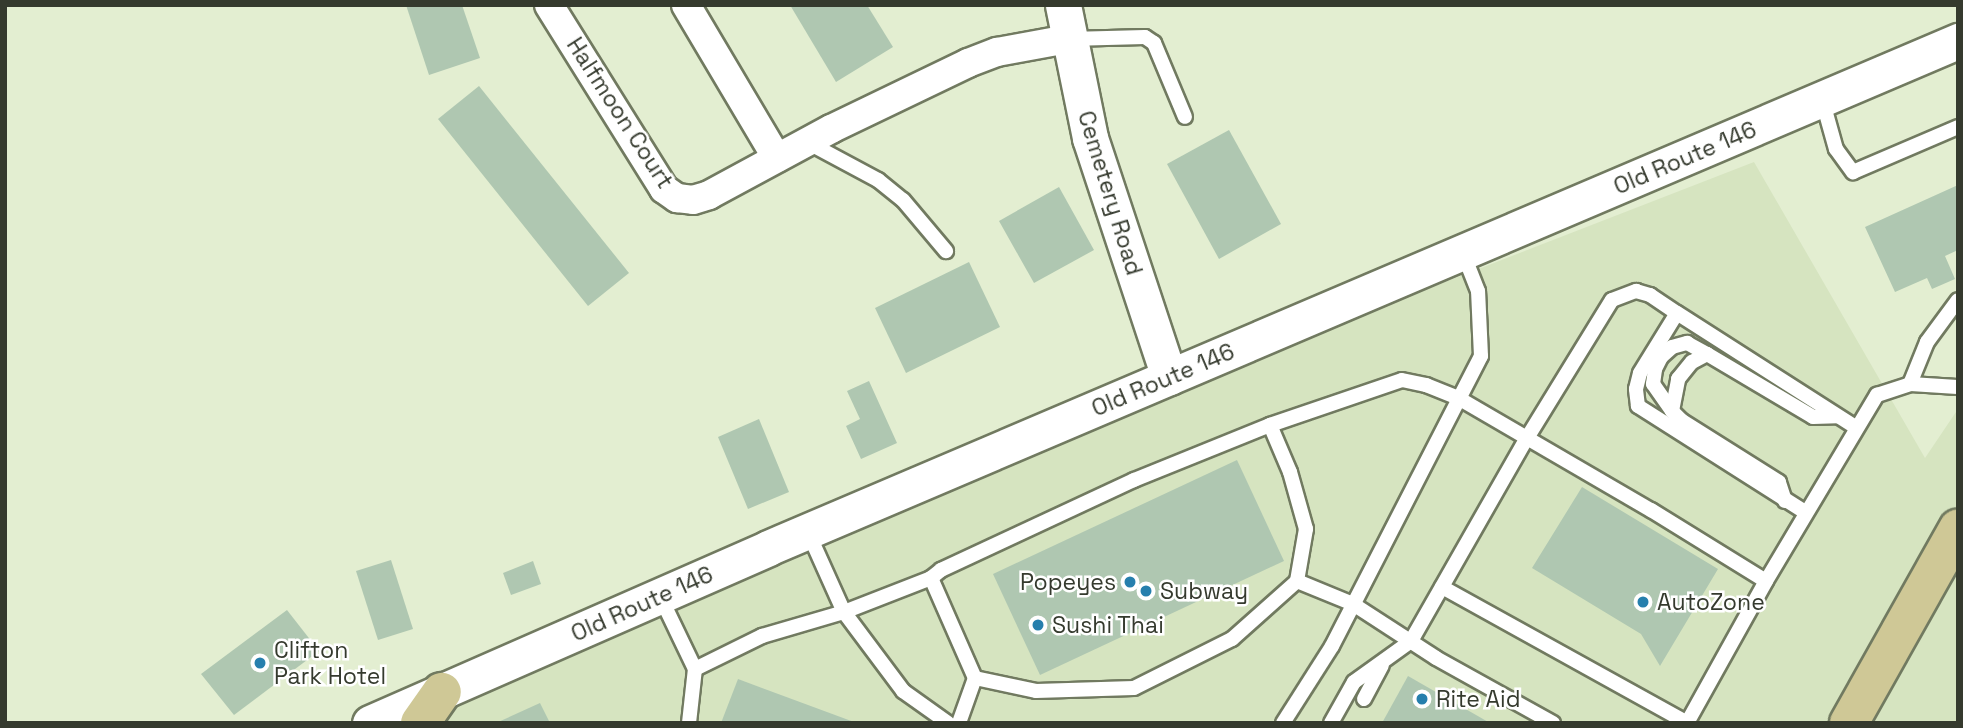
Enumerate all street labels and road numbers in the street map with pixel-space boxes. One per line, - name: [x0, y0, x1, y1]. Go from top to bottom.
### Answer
- street label: Halfmoon Court: [561, 32, 679, 194]
- street label: Cemetery Road: [1072, 108, 1148, 278]
- street label: Old Route 146: [1610, 116, 1760, 200]
- street label: Old Route 146: [1088, 338, 1238, 422]
- street label: Old Route 146: [567, 560, 717, 648]

